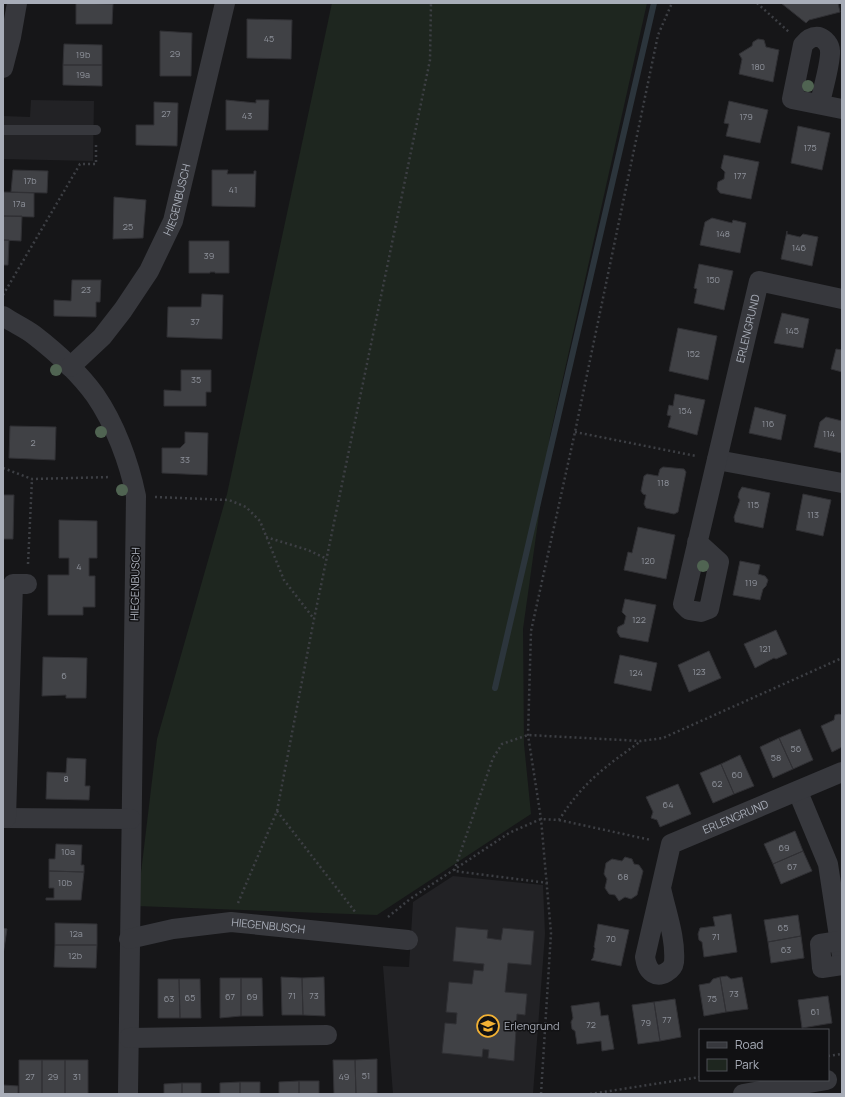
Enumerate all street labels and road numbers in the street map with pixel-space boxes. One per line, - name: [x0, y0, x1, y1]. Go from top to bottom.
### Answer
- street label: HIEGENBUSCH: [159, 162, 193, 238]
- street label: ERLENGRUND: [732, 293, 763, 364]
- street label: HIEGENBUSCH: [126, 547, 143, 621]
- street label: ERLENGRUND: [700, 796, 770, 837]
- street label: HIEGENBUSCH: [231, 914, 306, 936]

